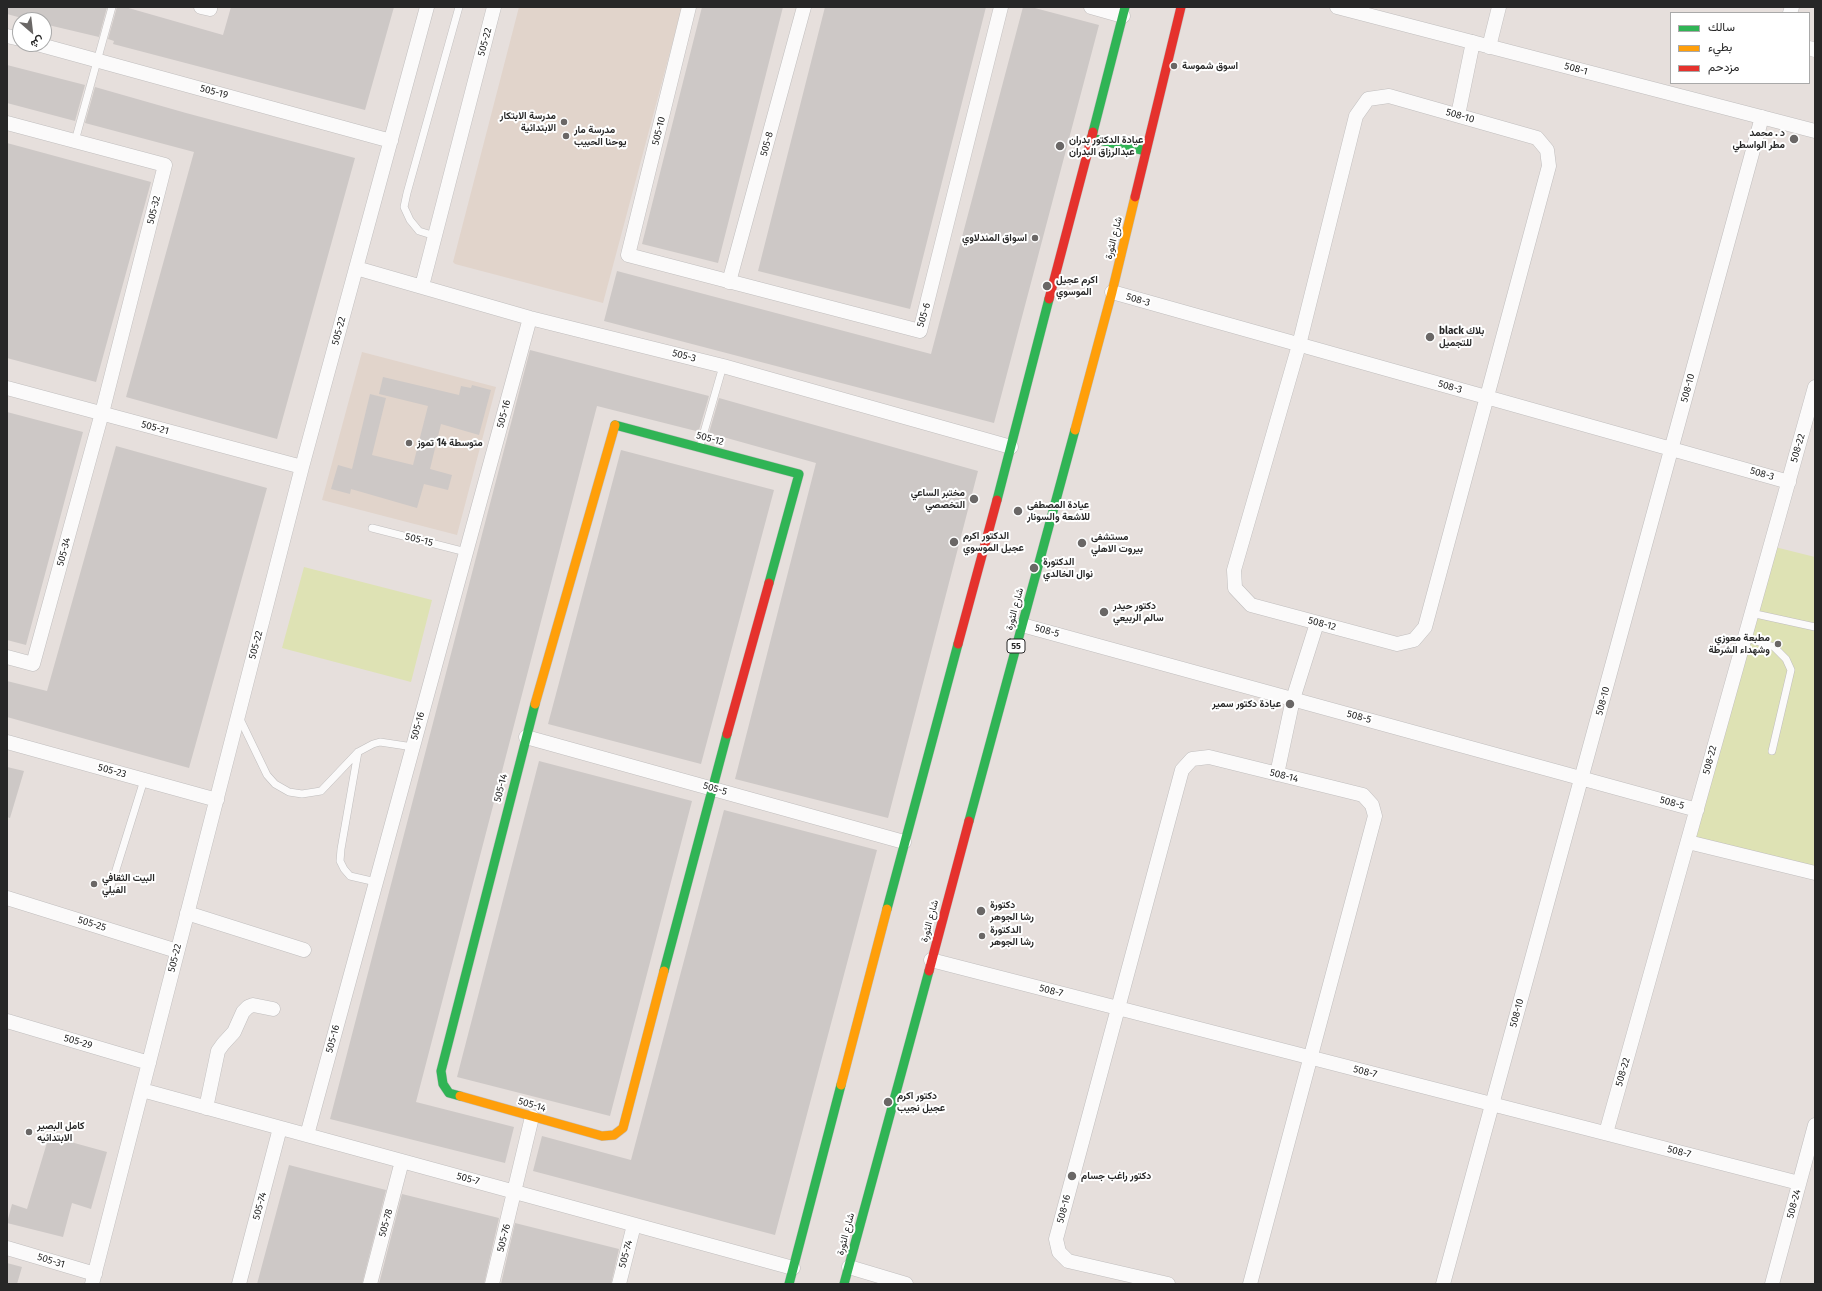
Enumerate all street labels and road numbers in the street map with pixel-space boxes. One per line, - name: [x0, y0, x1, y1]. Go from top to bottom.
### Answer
- street label: 505-22: [475, 26, 495, 58]
- street label: 508-1: [1563, 60, 1589, 78]
- street label: 505-19: [199, 83, 229, 101]
- street label: 508-10: [1444, 106, 1476, 126]
- street label: 505-10: [650, 116, 668, 146]
- street label: 505-8: [758, 130, 776, 158]
- street label: 505-32: [145, 195, 163, 225]
- street label: شارع الثورة: [1103, 216, 1125, 260]
- street label: 508-3: [1125, 291, 1151, 309]
- street label: 505-6: [915, 301, 933, 329]
- street label: 505-22: [329, 315, 349, 347]
- street label: 505-3: [671, 347, 697, 365]
- street label: 508-10: [1678, 372, 1698, 404]
- street label: 508-3: [1437, 378, 1463, 396]
- street label: 505-16: [495, 399, 513, 429]
- street label: 505-21: [140, 419, 170, 437]
- street label: 505-12: [695, 430, 725, 448]
- street label: 508-22: [1788, 432, 1808, 464]
- street label: 508-3: [1749, 465, 1775, 483]
- street label: 505-15: [404, 531, 434, 549]
- street label: 505-34: [54, 536, 74, 568]
- street label: شارع الثورة: [1004, 587, 1026, 631]
- street label: 508-12: [1307, 614, 1337, 634]
- street label: 508-5: [1033, 622, 1061, 640]
- street label: 505-22: [246, 629, 266, 661]
- road number: 55: [1007, 639, 1025, 653]
- street label: 508-10: [1593, 685, 1613, 717]
- street label: 508-5: [1345, 708, 1373, 726]
- street label: 505-16: [409, 711, 427, 741]
- street label: 508-22: [1700, 744, 1720, 776]
- street label: 505-23: [96, 761, 128, 781]
- street label: 508-14: [1268, 767, 1300, 785]
- street label: 505-14: [492, 773, 510, 803]
- street label: 505-5: [702, 780, 728, 798]
- street label: 508-5: [1658, 794, 1686, 812]
- street label: شارع الثورة: [919, 899, 941, 943]
- street label: 505-25: [76, 914, 108, 934]
- street label: 505-22: [166, 943, 184, 973]
- street label: 508-7: [1038, 982, 1064, 1000]
- street label: 508-10: [1507, 997, 1527, 1029]
- street label: 505-16: [324, 1024, 342, 1054]
- street label: 505-29: [62, 1032, 94, 1052]
- street label: 508-22: [1613, 1056, 1633, 1088]
- street label: 508-7: [1352, 1063, 1378, 1081]
- street label: 505-14: [517, 1095, 547, 1115]
- street label: 508-7: [1666, 1143, 1692, 1161]
- street label: 505-7: [455, 1170, 481, 1188]
- street label: 508-24: [1784, 1188, 1804, 1220]
- street label: 505-74: [251, 1191, 269, 1221]
- street label: 508-16: [1054, 1193, 1074, 1225]
- street label: 505-78: [376, 1208, 396, 1238]
- street label: شارع الثورة: [835, 1212, 857, 1256]
- street label: 505-76: [495, 1223, 513, 1253]
- street label: 505-74: [617, 1239, 635, 1269]
- street label: 505-31: [36, 1251, 66, 1271]

